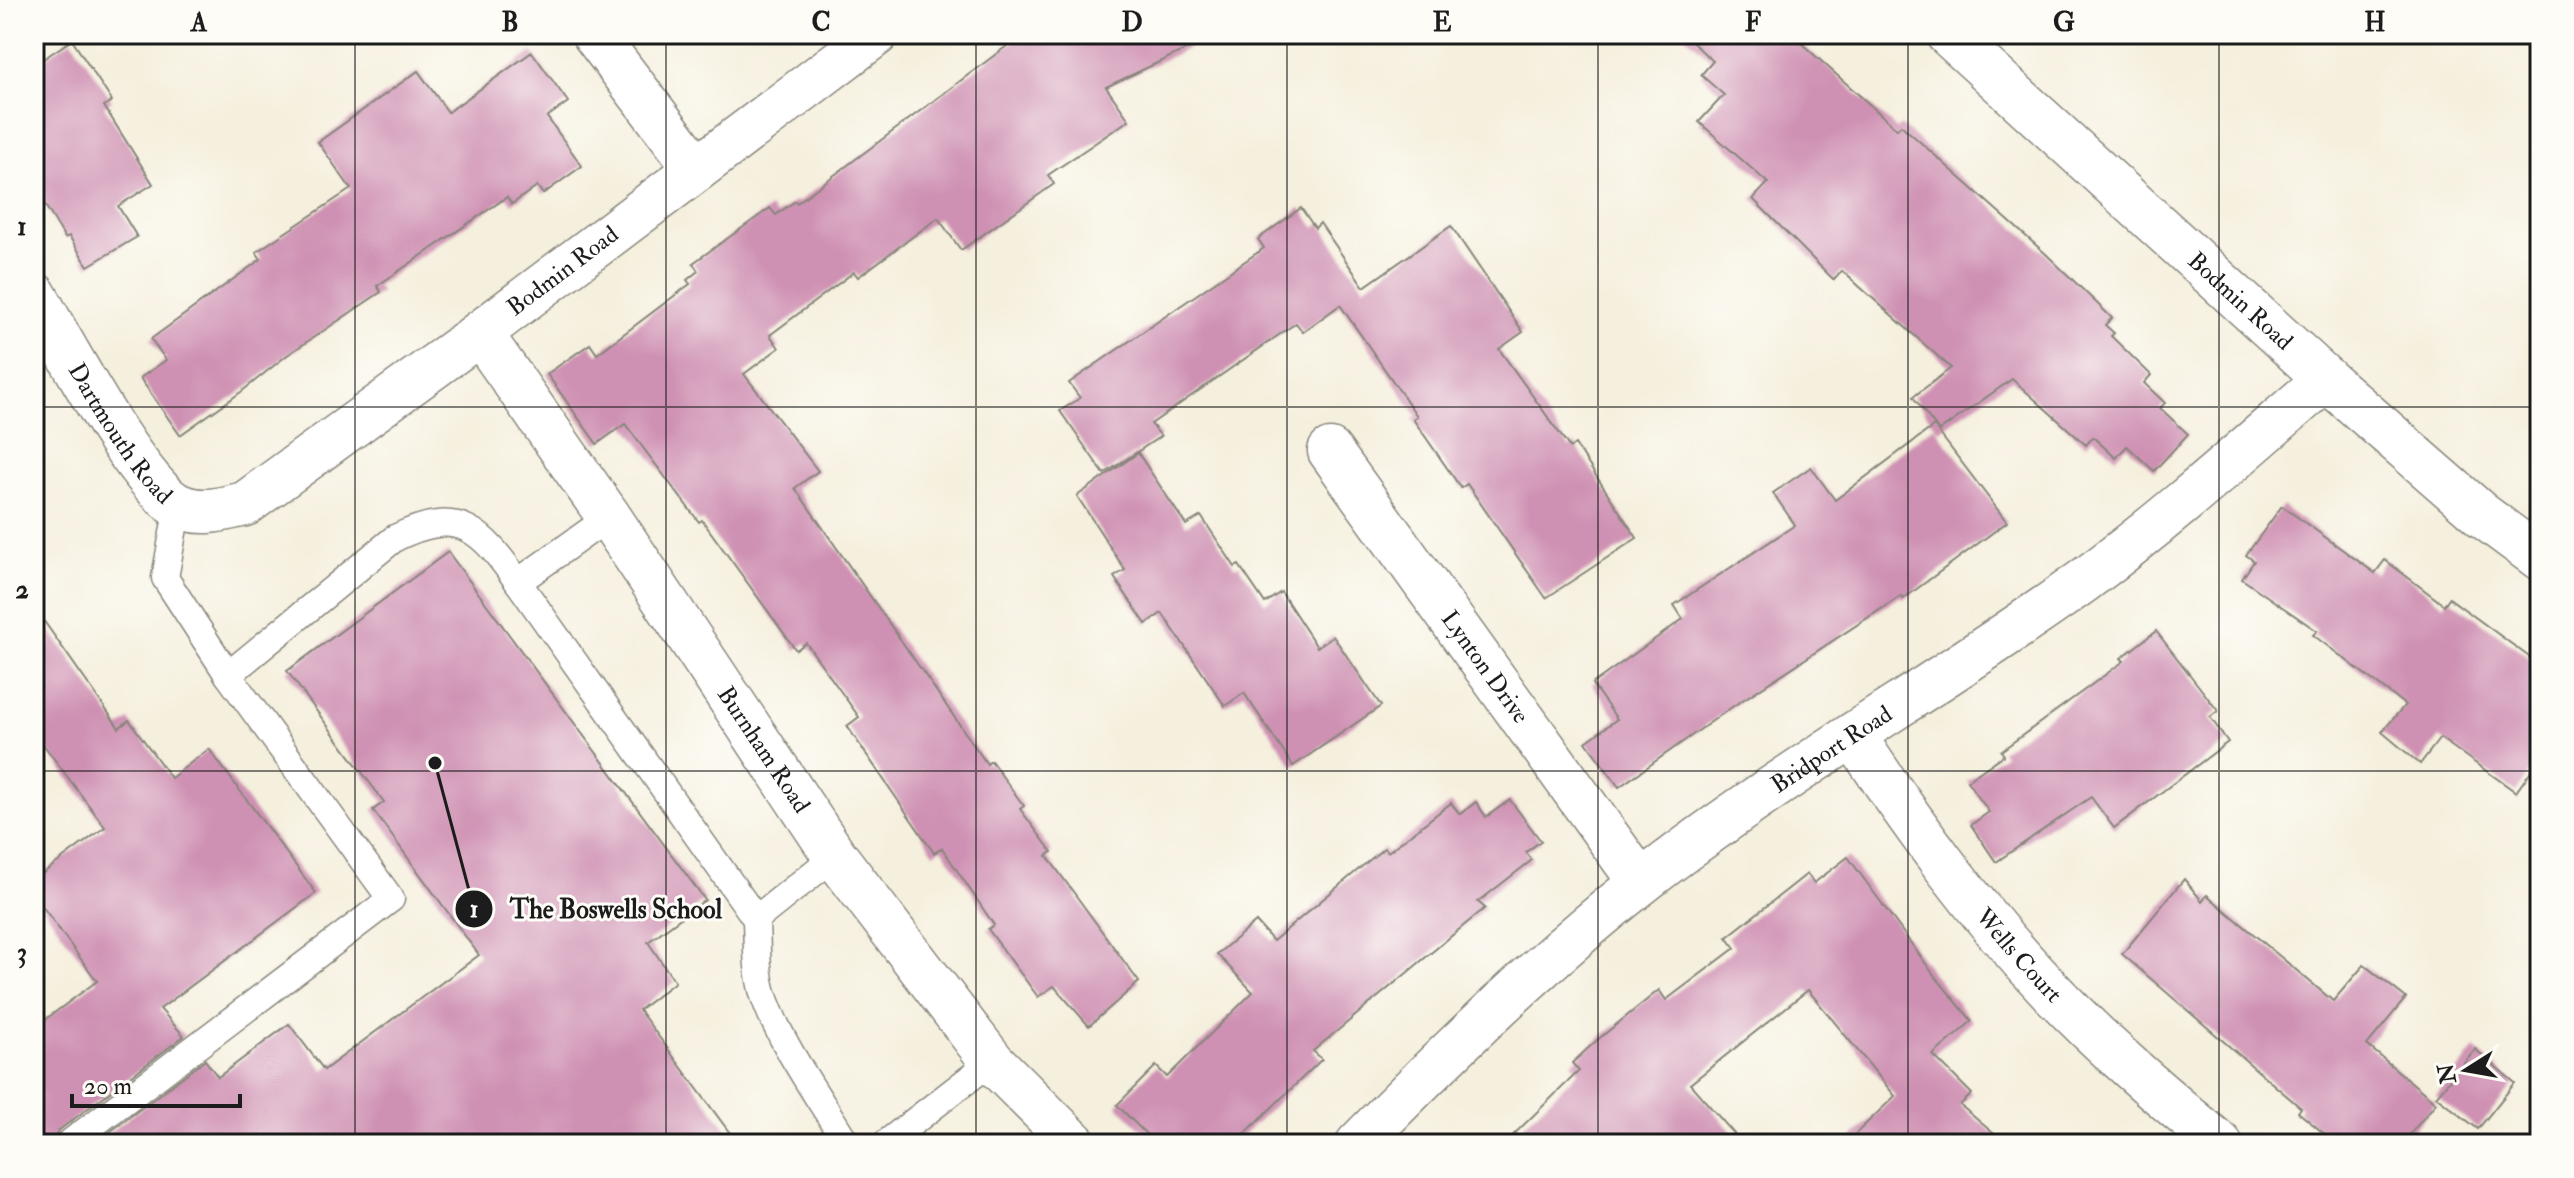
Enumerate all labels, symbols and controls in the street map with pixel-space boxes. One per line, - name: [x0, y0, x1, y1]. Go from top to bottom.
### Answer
- text: A: [190, 7, 208, 39]
- text: B: [501, 7, 519, 39]
- text: C: [811, 7, 831, 39]
- text: D: [1121, 7, 1143, 39]
- text: E: [1433, 7, 1452, 39]
- text: F: [1745, 7, 1762, 39]
- text: G: [2053, 7, 2075, 39]
- text: H: [2364, 7, 2386, 39]
- text: 1: [17, 211, 27, 243]
- street label: Bodmin Road: [501, 219, 625, 323]
- street label: Bodmin Road: [2181, 245, 2299, 357]
- street label: Dartmouth Road: [61, 358, 179, 511]
- text: 2: [15, 574, 29, 606]
- street label: Lynton Drive: [1434, 605, 1536, 730]
- street label: Burnham Road: [710, 680, 817, 819]
- street label: Bridport Road: [1765, 699, 1898, 801]
- callout: The Boswells School: [454, 884, 739, 934]
- text: 1: [470, 894, 478, 925]
- text: The Boswells School: [509, 894, 723, 926]
- street label: Wells Court: [1968, 901, 2069, 1010]
- text: 3: [17, 937, 27, 969]
- north arrow: [2426, 1030, 2506, 1110]
- scale bar: [72, 1058, 240, 1108]
- text: N: [2432, 1061, 2463, 1087]
- text: 20 m: [84, 1071, 133, 1102]

